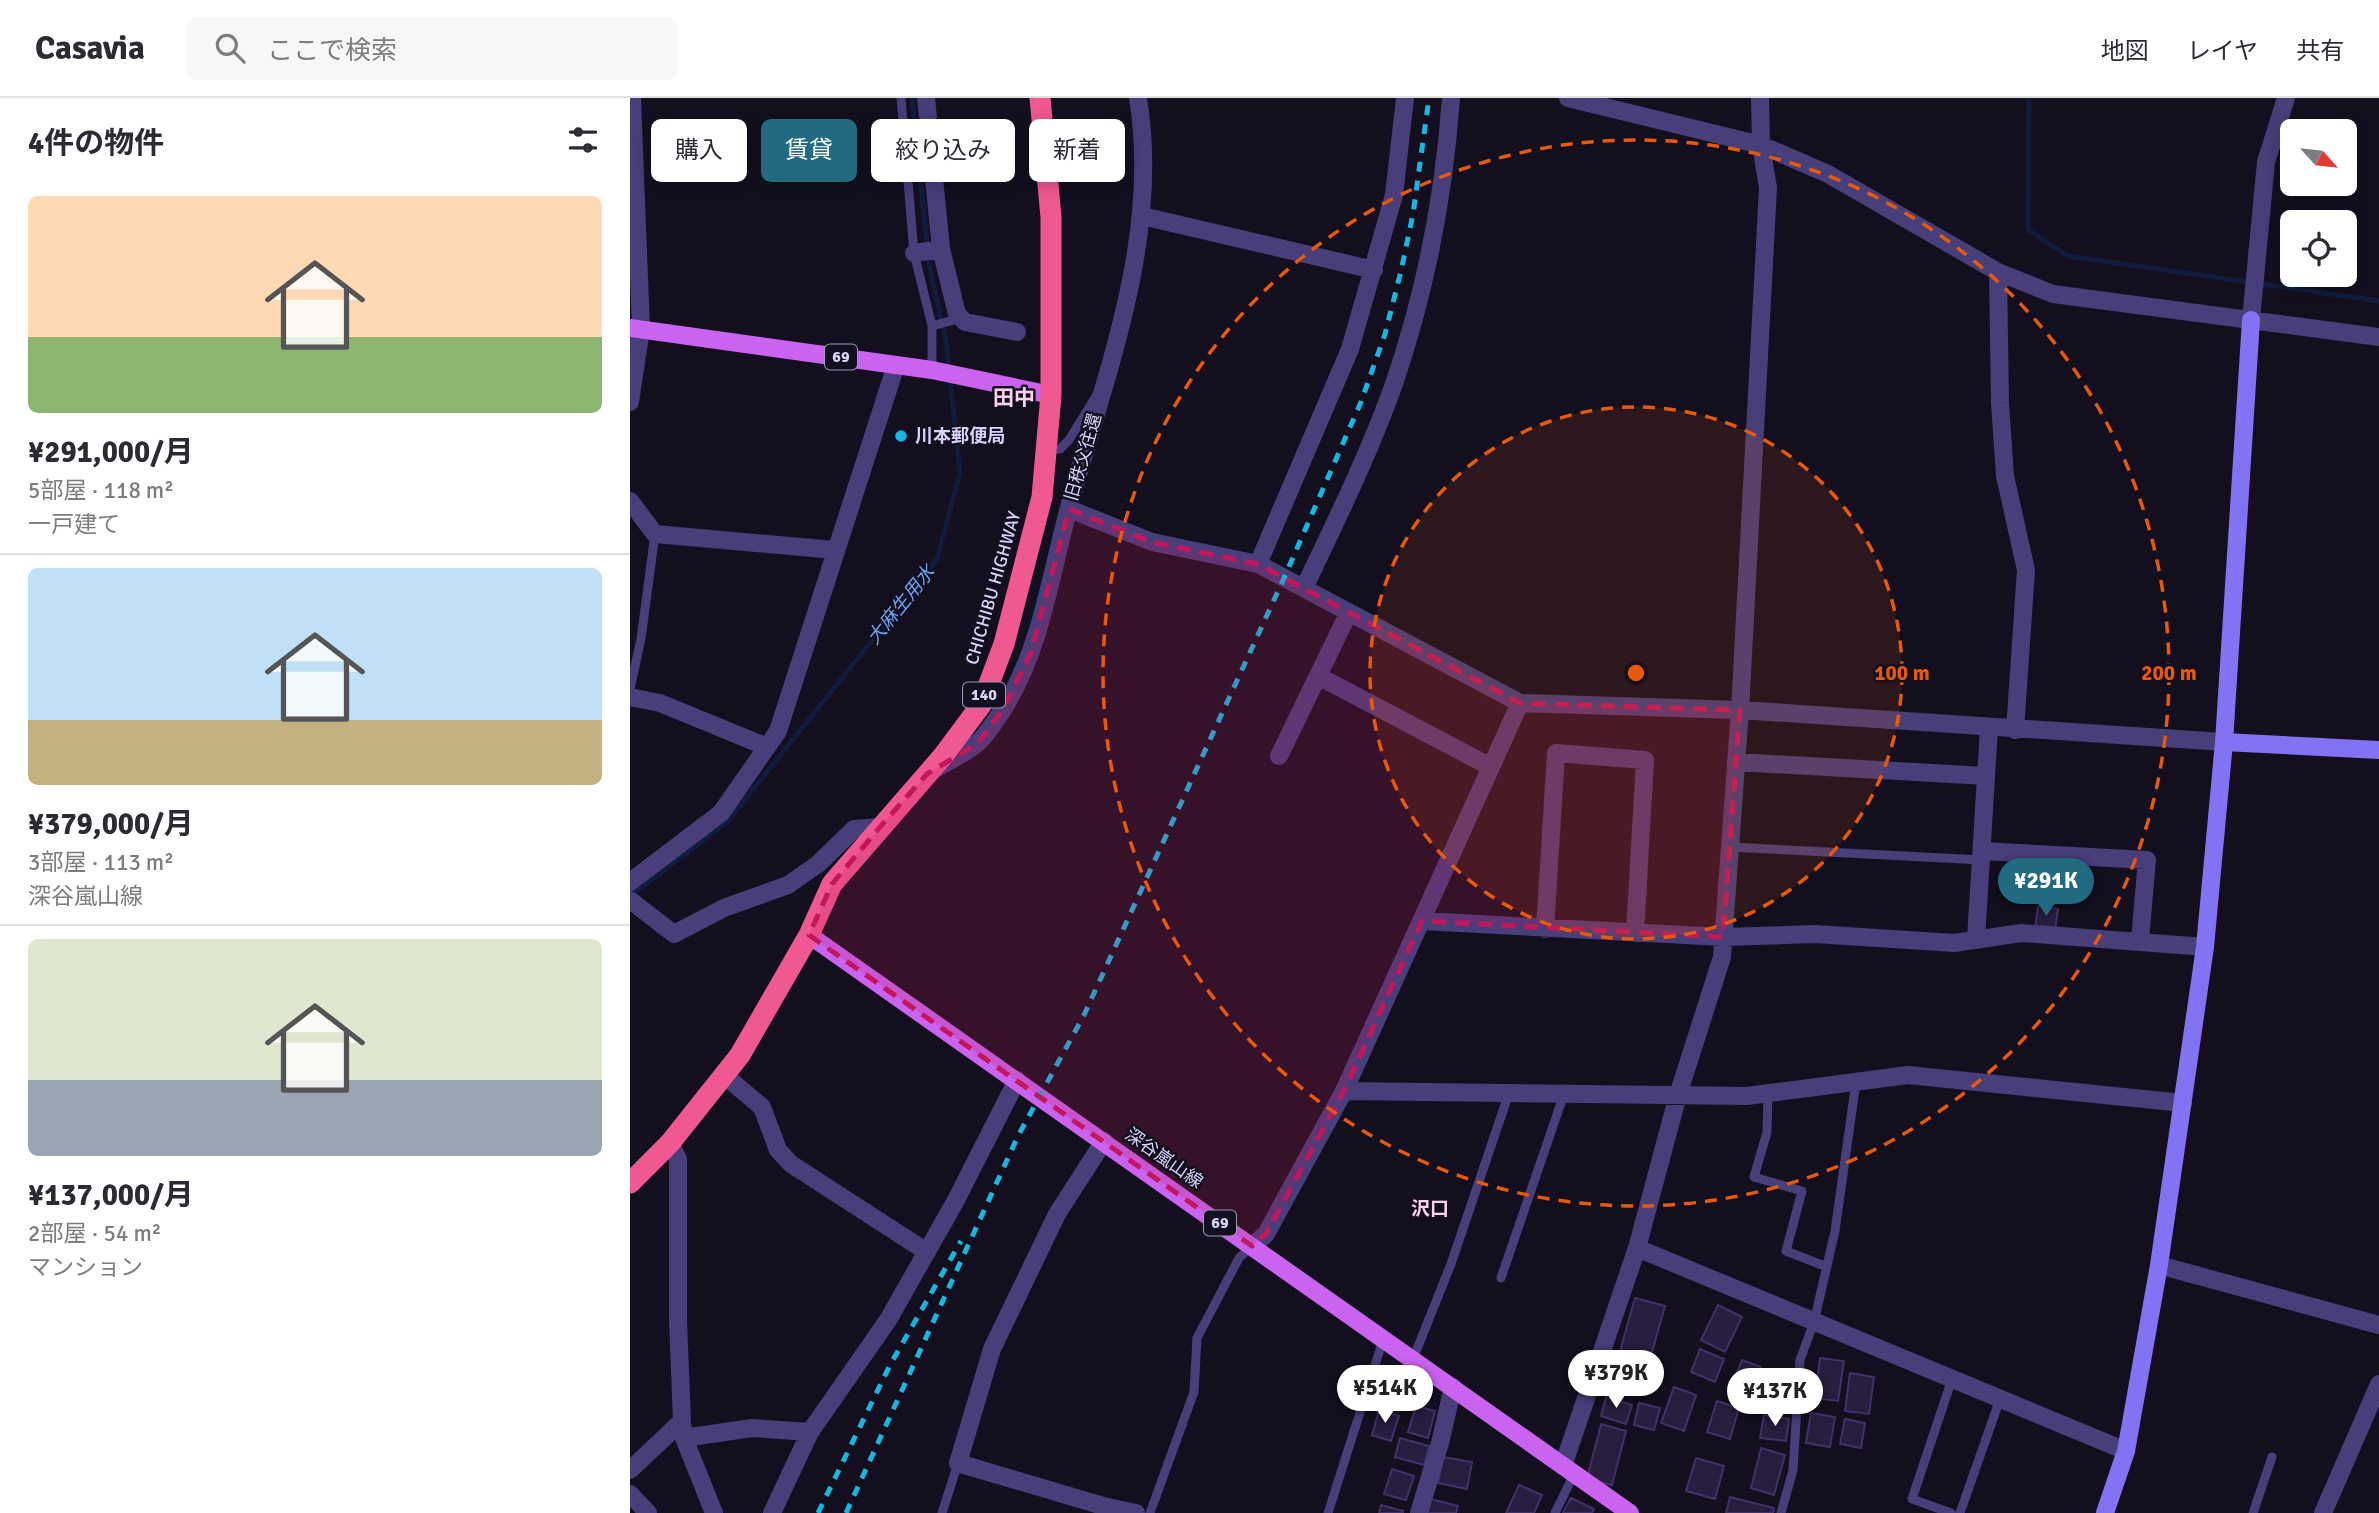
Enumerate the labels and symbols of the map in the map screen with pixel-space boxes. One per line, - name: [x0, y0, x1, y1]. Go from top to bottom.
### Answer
- north arrow: [2280, 119, 2357, 196]
- road number: 69: [825, 344, 857, 370]
- district label: 田中: [993, 385, 1035, 411]
- street label: 旧秩父往還: [1060, 411, 1106, 503]
- place label: 川本郵便局: [915, 425, 1005, 447]
- marker: 川本郵便局: [893, 428, 909, 444]
- street label: CHICHIBU HIGHWAY: [961, 509, 1025, 667]
- water label: 大麻生用水: [862, 559, 941, 649]
- text: 100 m: [1874, 660, 1930, 686]
- text: 200 m: [2141, 660, 2197, 686]
- centre of rings: [1624, 661, 1648, 685]
- road number: 140: [963, 682, 1005, 708]
- pin: ¥291K: [1997, 858, 2095, 918]
- street label: 深谷嵐山線: [1121, 1123, 1207, 1193]
- district label: 沢口: [1411, 1197, 1449, 1221]
- road number: 69: [1204, 1210, 1236, 1236]
- pin: ¥379K: [1567, 1350, 1665, 1410]
- pin: ¥514K: [1336, 1366, 1434, 1425]
- pin: ¥137K: [1726, 1368, 1824, 1428]

